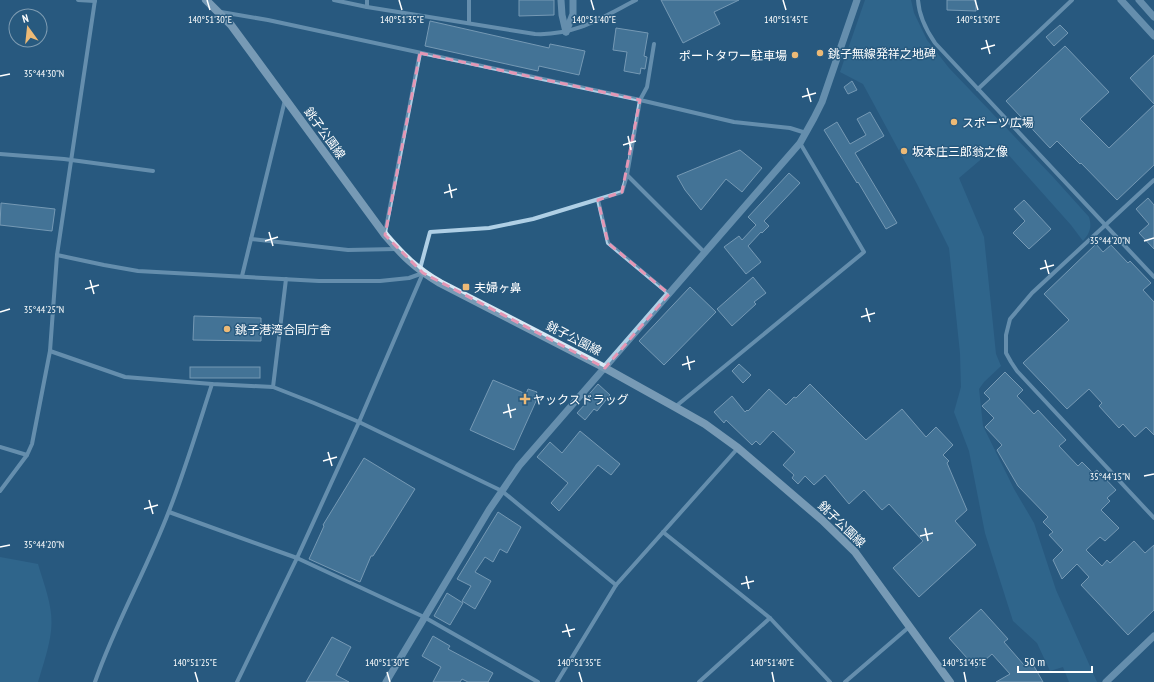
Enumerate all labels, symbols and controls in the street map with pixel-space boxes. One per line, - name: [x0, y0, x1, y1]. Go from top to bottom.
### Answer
- north arrow: [8, 8, 48, 48]
- text: N: [21, 11, 30, 26]
- text: 140°51'30"E: [188, 13, 232, 26]
- text: 140°51'35"E: [380, 13, 424, 26]
- text: 140°51'40"E: [572, 13, 616, 26]
- text: 140°51'45"E: [764, 13, 808, 26]
- text: 140°51'50"E: [956, 13, 1000, 26]
- place label: 銚子無線発祥之地碑: [828, 46, 936, 61]
- place label: ポートタワー駐車場: [679, 48, 787, 63]
- marker: 銚子無線発祥之地碑: [815, 48, 825, 58]
- marker: ポートタワー駐車場: [790, 50, 800, 60]
- text: 35°44'30"N: [24, 67, 64, 80]
- street label: 銚子公園線: [301, 104, 349, 162]
- place label: スポーツ広場: [962, 115, 1034, 130]
- marker: スポーツ広場: [949, 117, 959, 127]
- place label: 坂本庄三郎翁之像: [912, 144, 1008, 159]
- marker: 坂本庄三郎翁之像: [899, 146, 909, 156]
- text: 35°44'20"N: [1090, 234, 1130, 247]
- place label: 夫婦ヶ鼻: [474, 280, 522, 295]
- marker: 夫婦ヶ鼻: [461, 282, 471, 292]
- text: 35°44'25"N: [24, 303, 64, 316]
- street label: 銚子公園線: [544, 318, 604, 358]
- place label: 銚子港湾合同庁舎: [235, 322, 331, 337]
- marker: 銚子港湾合同庁舎: [222, 324, 232, 334]
- place label: ヤックスドラッグ: [533, 392, 629, 407]
- marker: ヤックスドラッグ: [520, 394, 530, 404]
- text: 35°44'15"N: [1090, 470, 1130, 483]
- street label: 銚子公園線: [815, 498, 869, 550]
- text: 35°44'20"N: [24, 538, 64, 551]
- scale bar: [1018, 648, 1092, 674]
- text: 50 m: [1024, 654, 1045, 669]
- text: 140°51'25"E: [173, 656, 217, 669]
- text: 140°51'30"E: [365, 656, 409, 669]
- text: 140°51'35"E: [557, 656, 601, 669]
- text: 140°51'40"E: [750, 656, 794, 669]
- text: 140°51'45"E: [942, 656, 986, 669]

